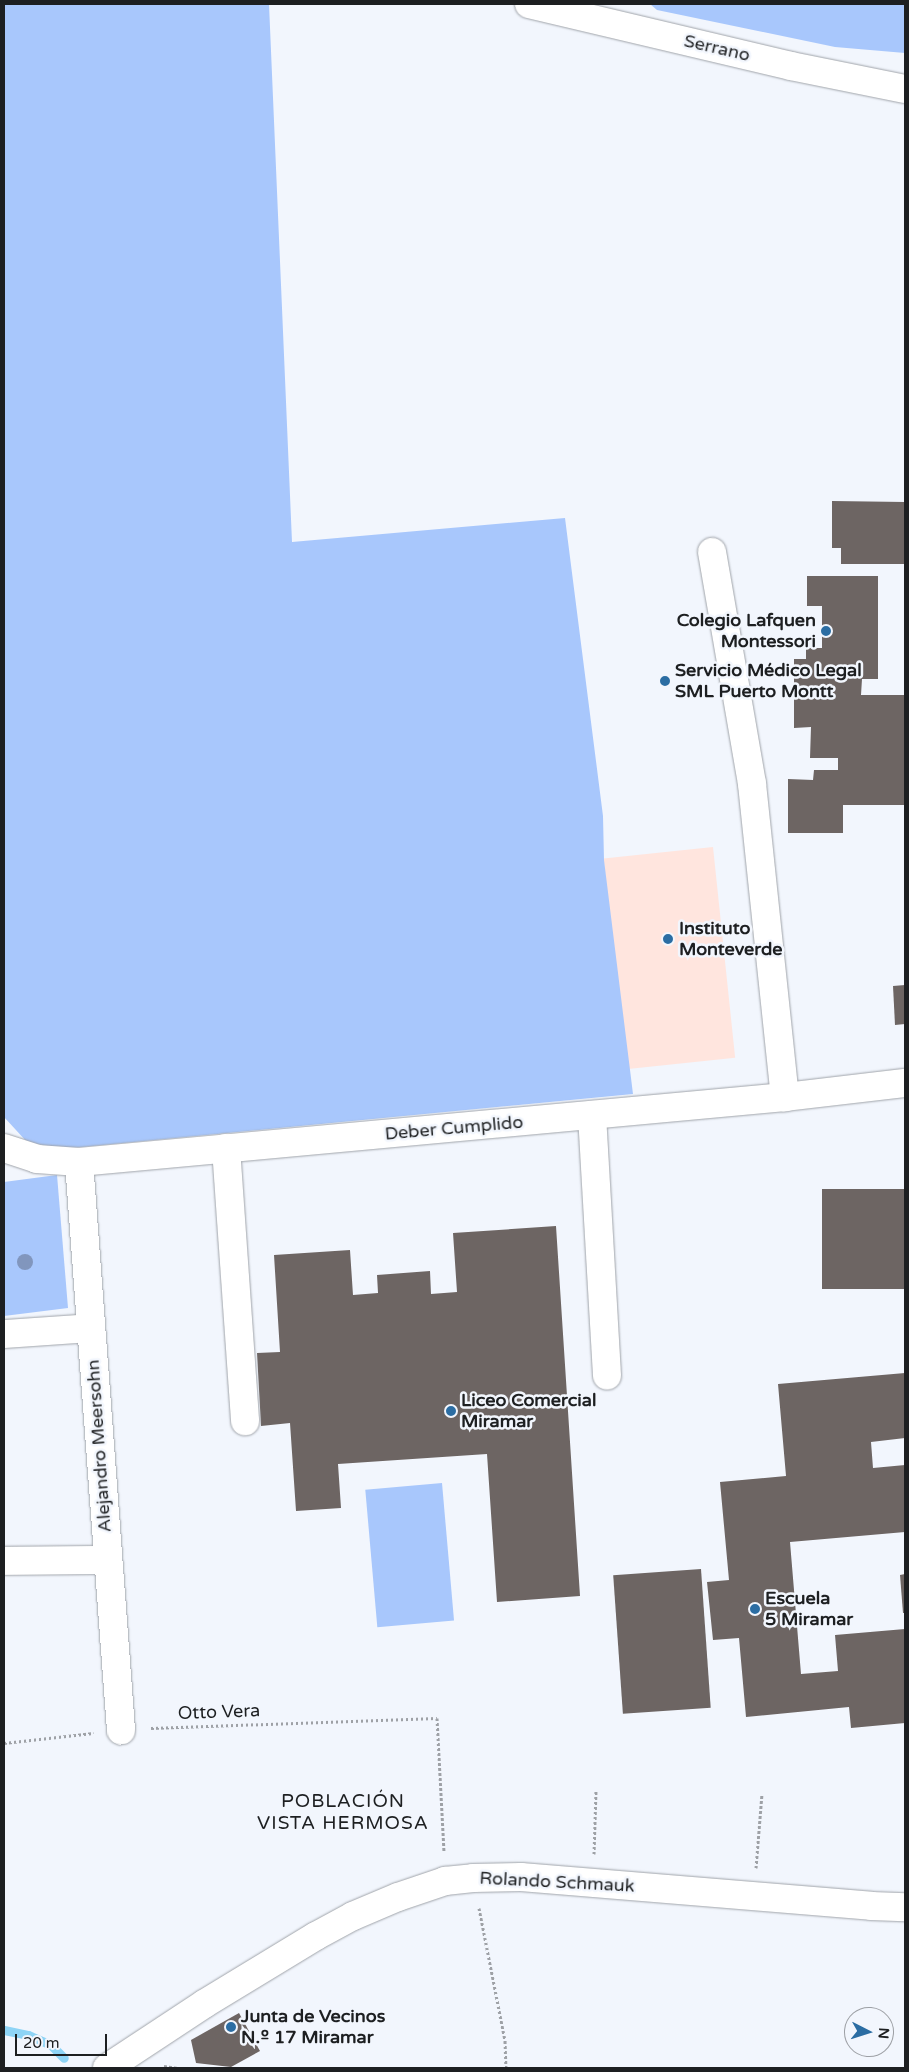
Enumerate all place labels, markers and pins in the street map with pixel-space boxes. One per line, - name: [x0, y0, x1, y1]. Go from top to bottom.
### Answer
- place label: Colegio Lafquen Montessori: [677, 610, 816, 652]
- marker: Colegio Lafquen Montessori: [820, 625, 832, 637]
- place label: Servicio Médico Legal SML Puerto Montt: [675, 660, 862, 702]
- marker: Servicio Médico Legal SML Puerto Montt: [659, 675, 671, 687]
- place label: Instituto Monteverde: [679, 918, 782, 961]
- marker: Instituto Monteverde: [661, 932, 675, 946]
- place label: Liceo Comercial Miramar: [461, 1390, 596, 1432]
- marker: Liceo Comercial Miramar: [445, 1405, 457, 1417]
- place label: Escuela 5 Miramar: [765, 1588, 853, 1630]
- marker: Escuela 5 Miramar: [749, 1603, 761, 1615]
- place label: Junta de Vecinos N.º 17 Miramar: [241, 2006, 385, 2048]
- marker: Junta de Vecinos N.º 17 Miramar: [225, 2021, 237, 2033]

